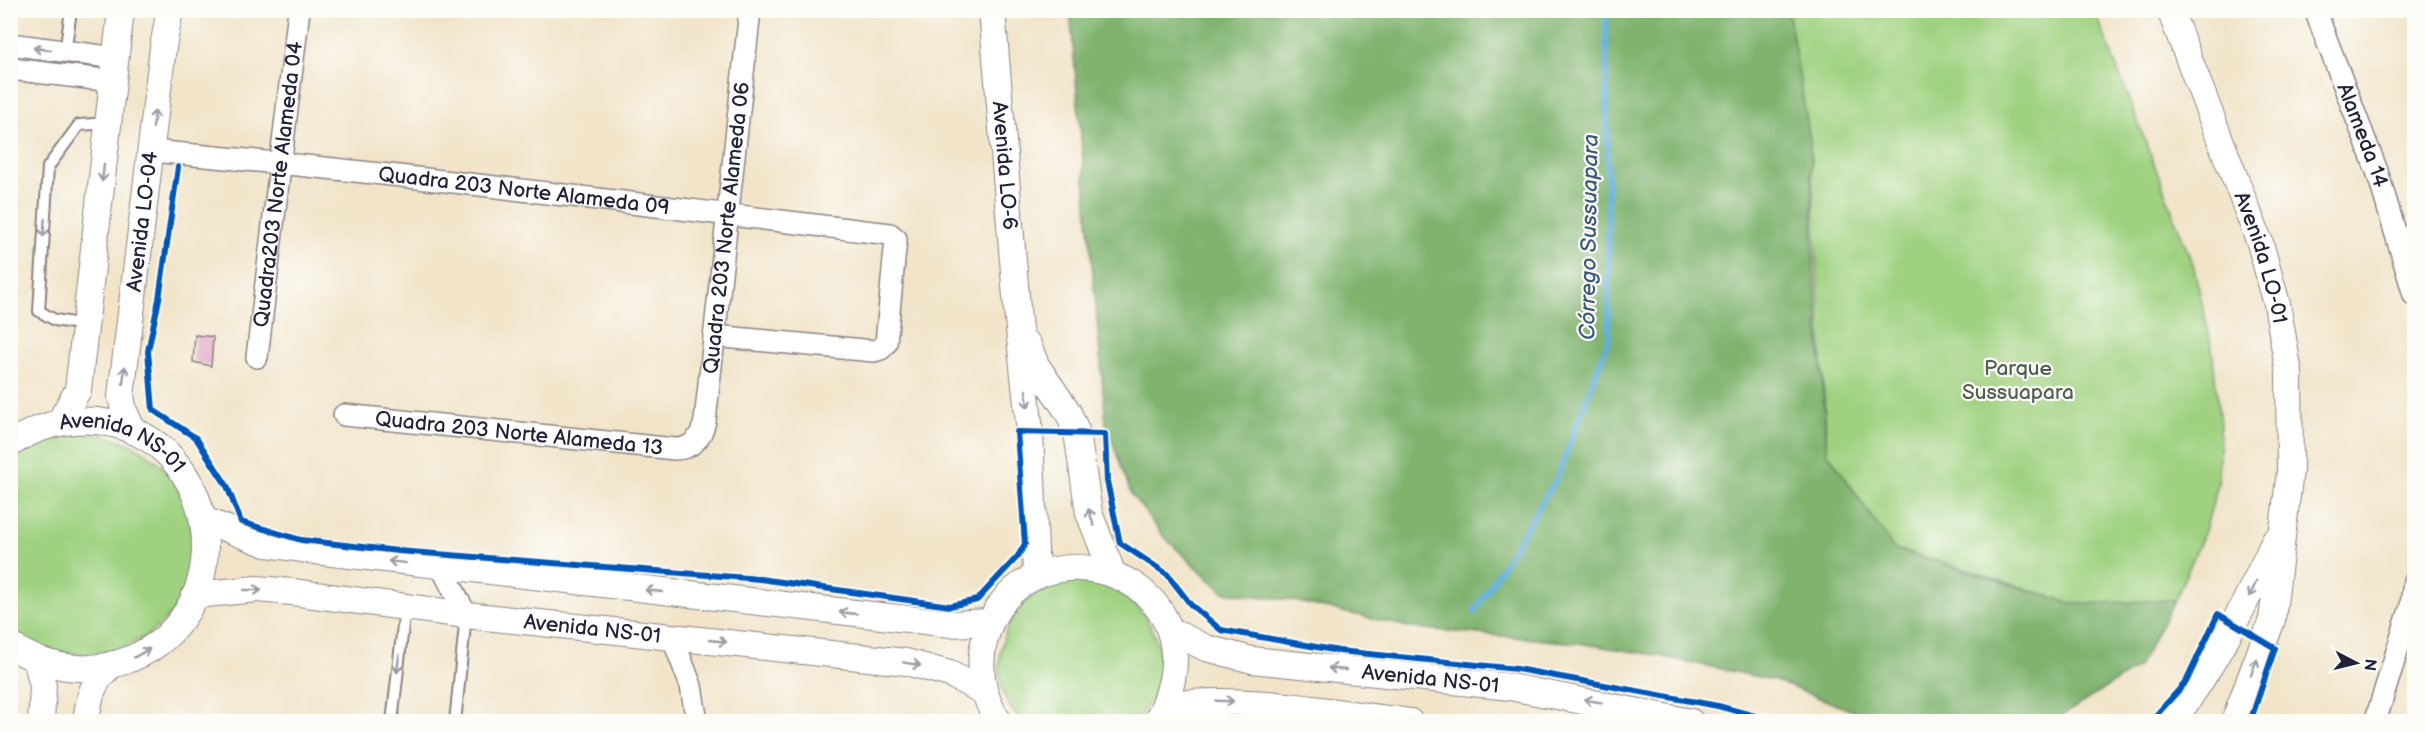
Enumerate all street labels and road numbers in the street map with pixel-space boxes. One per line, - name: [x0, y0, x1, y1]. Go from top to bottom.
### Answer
- street label: Quadra203 Norte Alameda 04: [249, 40, 308, 329]
- street label: Quadra 203 Norte Alameda 06: [698, 80, 755, 375]
- street label: Alameda 14: [2331, 80, 2393, 191]
- street label: Avenida LO-6: [987, 100, 1022, 231]
- street label: Avenida LO-04: [122, 150, 163, 293]
- street label: Quadra 203 Norte Alameda 09: [377, 162, 671, 220]
- street label: Avenida LO-01: [2228, 188, 2292, 325]
- street label: Quadra 203 Norte Alameda 13: [374, 406, 664, 461]
- street label: Avenida NS-01: [58, 408, 191, 478]
- street label: Avenida NS-01: [523, 609, 662, 649]
- street label: Avenida NS-01: [1361, 660, 1500, 699]

